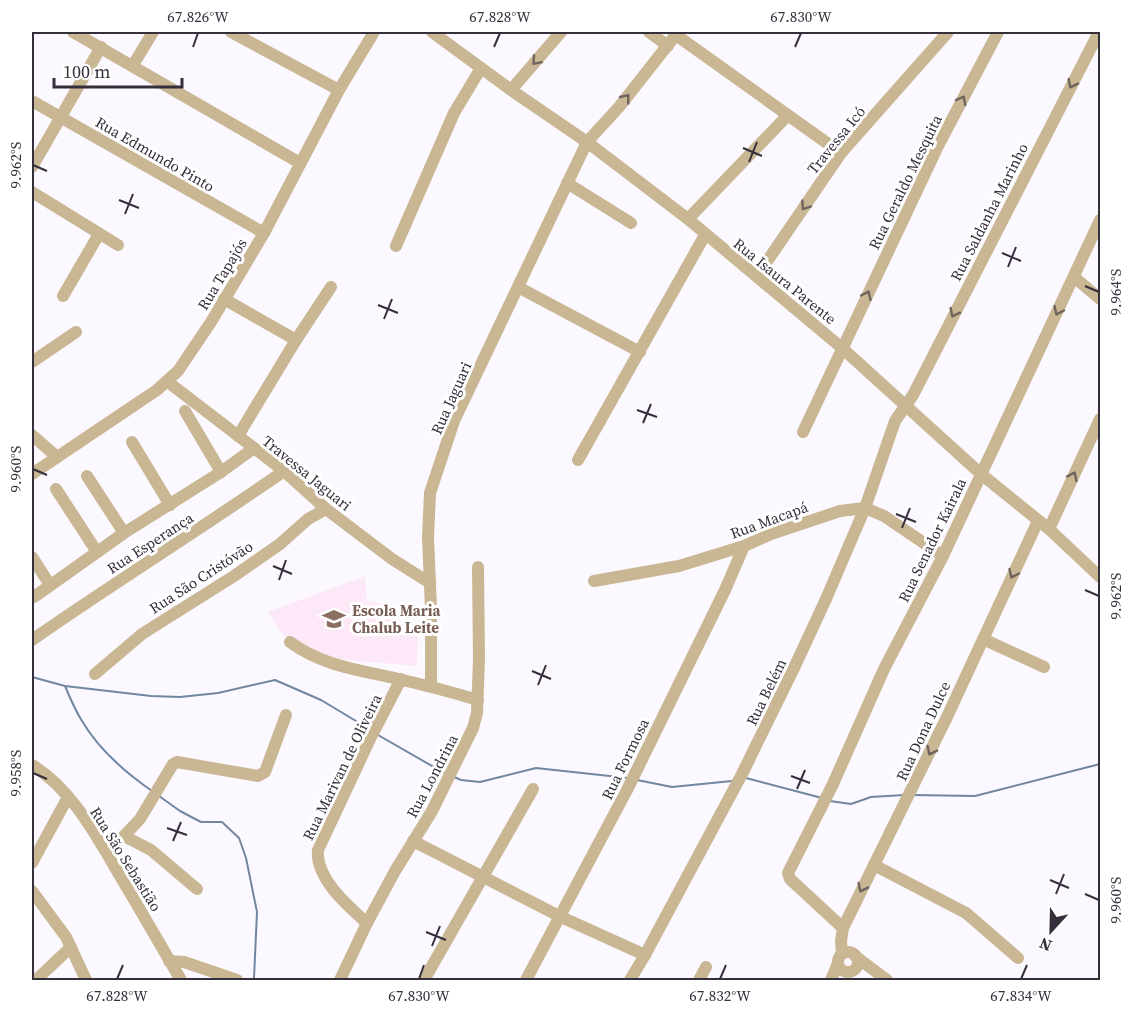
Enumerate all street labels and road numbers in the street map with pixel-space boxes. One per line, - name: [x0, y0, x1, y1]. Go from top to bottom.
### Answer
- street label: Travessa Icó: [802, 102, 870, 178]
- street label: Rua Edmundo Pinto: [92, 111, 218, 197]
- street label: Rua Geraldo Mesquita: [863, 111, 947, 253]
- street label: Rua Saldanha Marinho: [945, 139, 1033, 285]
- street label: Rua Isaura Parente: [729, 233, 841, 329]
- street label: Rua Tapajós: [192, 234, 252, 314]
- street label: Rua Jaguari: [426, 359, 476, 437]
- street label: Travessa Jaguari: [258, 431, 356, 515]
- street label: Rua Senador Kairala: [893, 474, 971, 606]
- street label: Rua Macapá: [727, 496, 811, 544]
- street label: Rua Esperança: [103, 507, 198, 579]
- street label: Rua São Cristóvão: [145, 536, 257, 618]
- street label: Rua Belém: [741, 655, 791, 729]
- street label: Rua Dona Dulce: [891, 678, 955, 784]
- street label: Rua Marivan de Oliveira: [297, 690, 387, 844]
- street label: Rua Formosa: [596, 715, 654, 803]
- street label: Rua Londrina: [401, 730, 463, 821]
- street label: Rua São Sebastião: [85, 803, 167, 915]

